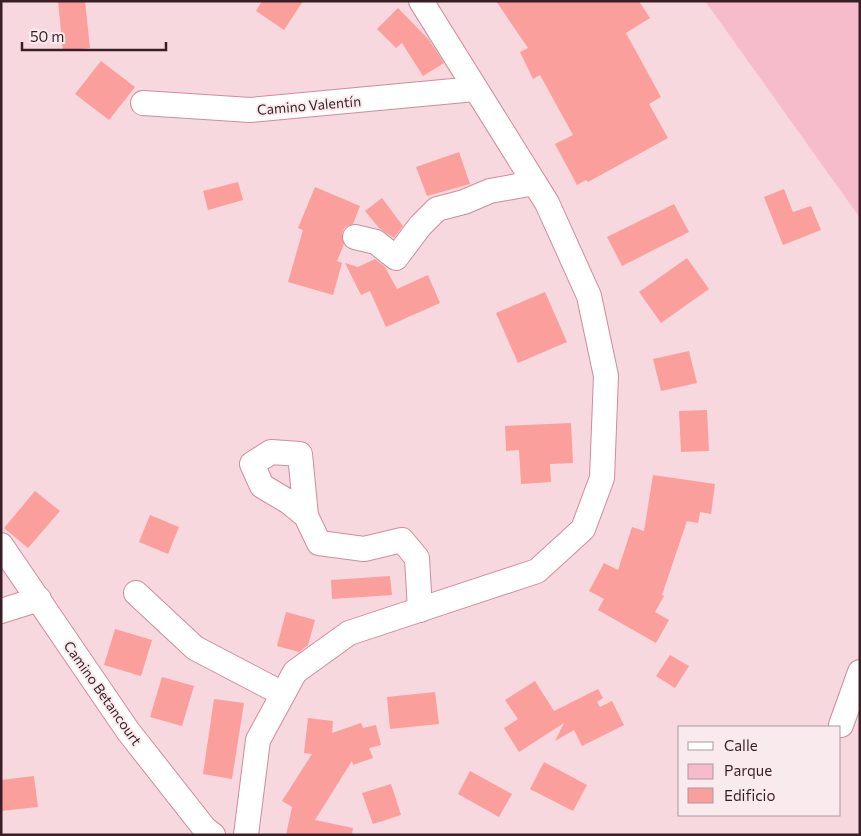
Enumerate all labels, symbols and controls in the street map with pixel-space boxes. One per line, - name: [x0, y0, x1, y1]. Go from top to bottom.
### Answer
- scale bar: [22, 20, 166, 52]
- text: 50 m: [30, 27, 64, 45]
- street label: Camino Valentín: [256, 92, 362, 118]
- street label: Camino Betancourt: [61, 637, 146, 749]
- legend: [678, 726, 841, 816]
- text: Calle: [724, 736, 758, 754]
- text: Parque: [724, 761, 772, 779]
- text: Edificio: [724, 786, 775, 804]

